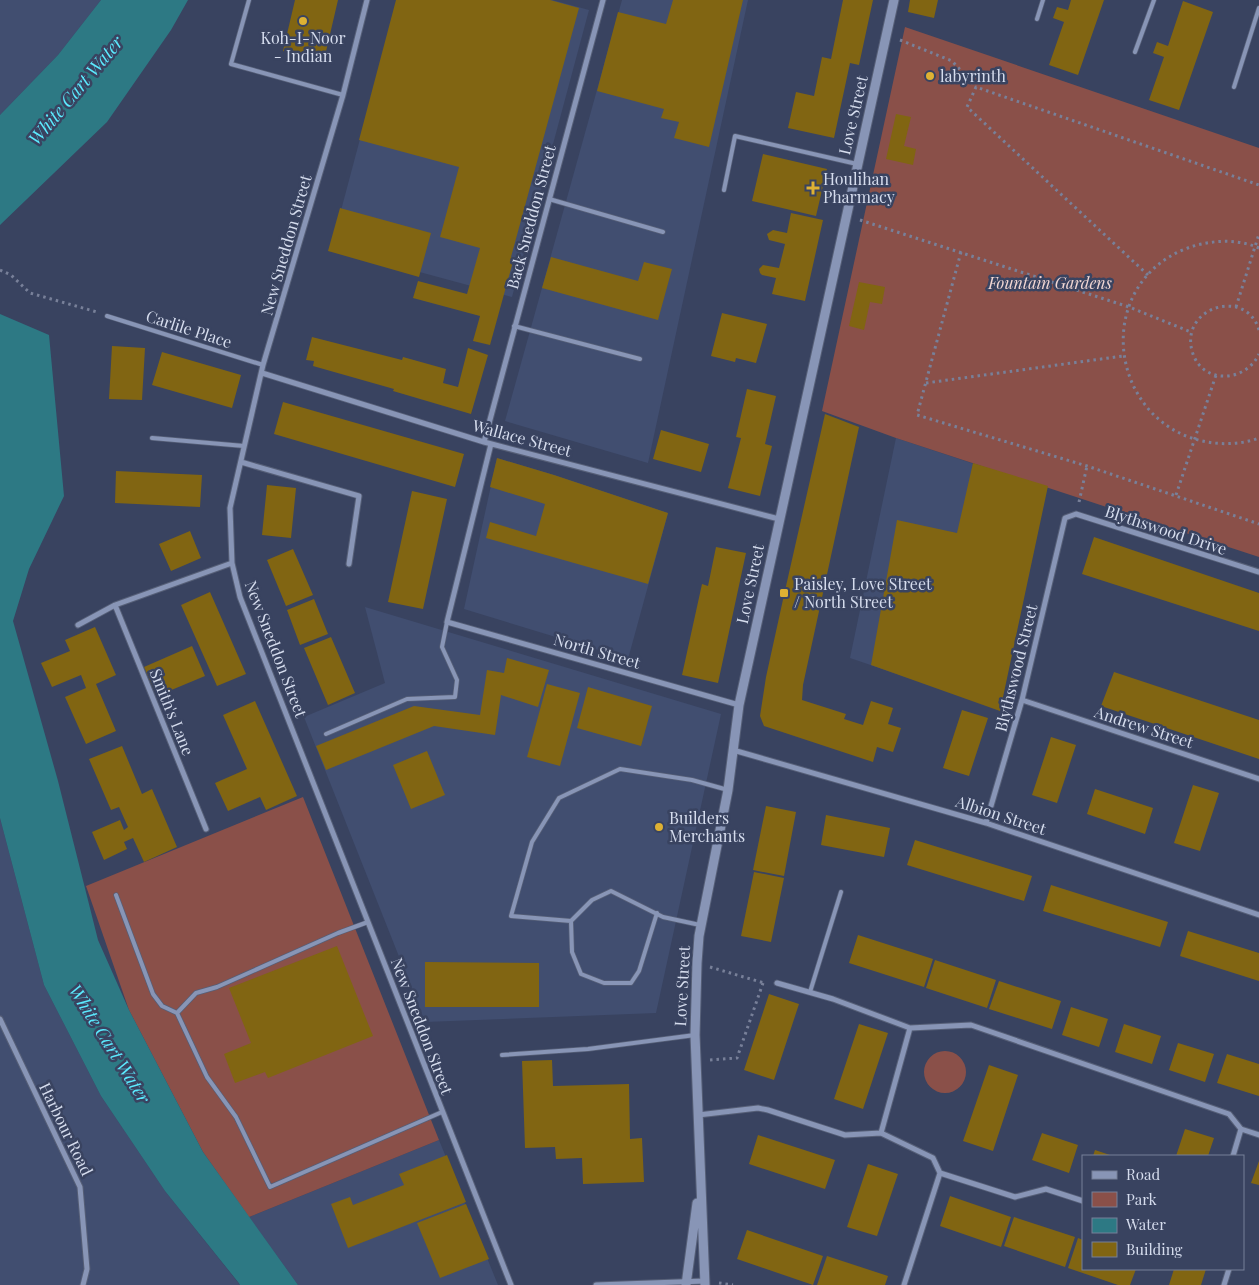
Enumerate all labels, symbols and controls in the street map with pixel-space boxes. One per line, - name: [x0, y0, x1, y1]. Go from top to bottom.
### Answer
- marker: Koh-I-Noor - Indian: [297, 15, 309, 27]
- place label: Koh-I-Noor - Indian: [260, 27, 346, 66]
- water label: White Cart Water: [22, 30, 129, 150]
- place label: labyrinth: [940, 65, 1006, 86]
- marker: labyrinth: [924, 70, 936, 82]
- street label: Love Street: [833, 73, 872, 157]
- street label: Back Sneddon Street: [501, 142, 560, 291]
- place label: Houlihan Pharmacy: [823, 168, 895, 207]
- street label: New Sneddon Street: [255, 172, 316, 317]
- marker: Houlihan Pharmacy: [807, 182, 819, 194]
- park label: Fountain Gardens: [987, 272, 1112, 293]
- street label: Carlile Place: [144, 305, 235, 352]
- street label: Wallace Street: [469, 414, 574, 461]
- street label: Blythswood Drive: [1103, 500, 1230, 559]
- street label: Love Street: [731, 542, 768, 626]
- place label: Paisley, Love Street / North Street: [794, 573, 932, 612]
- street label: New Sneddon Street: [241, 577, 312, 721]
- marker: Paisley, Love Street / North Street: [778, 587, 790, 599]
- street label: Blythswood Street: [990, 602, 1042, 734]
- street label: North Street: [552, 628, 643, 673]
- street label: Smith's Lane: [146, 665, 199, 758]
- street label: Andrew Street: [1091, 700, 1197, 752]
- street label: Albion Street: [952, 790, 1049, 839]
- place label: Builders Merchants: [669, 807, 745, 846]
- marker: Builders Merchants: [653, 821, 665, 833]
- street label: Love Street: [669, 945, 694, 1027]
- street label: New Sneddon Street: [387, 954, 458, 1098]
- water label: White Cart Water: [64, 980, 157, 1108]
- street label: Harbour Road: [35, 1079, 98, 1179]
- legend: [1082, 1155, 1244, 1270]
- text: Road: [1126, 1164, 1160, 1184]
- text: Park: [1126, 1189, 1158, 1209]
- text: Water: [1125, 1214, 1166, 1234]
- text: Building: [1126, 1239, 1183, 1259]

